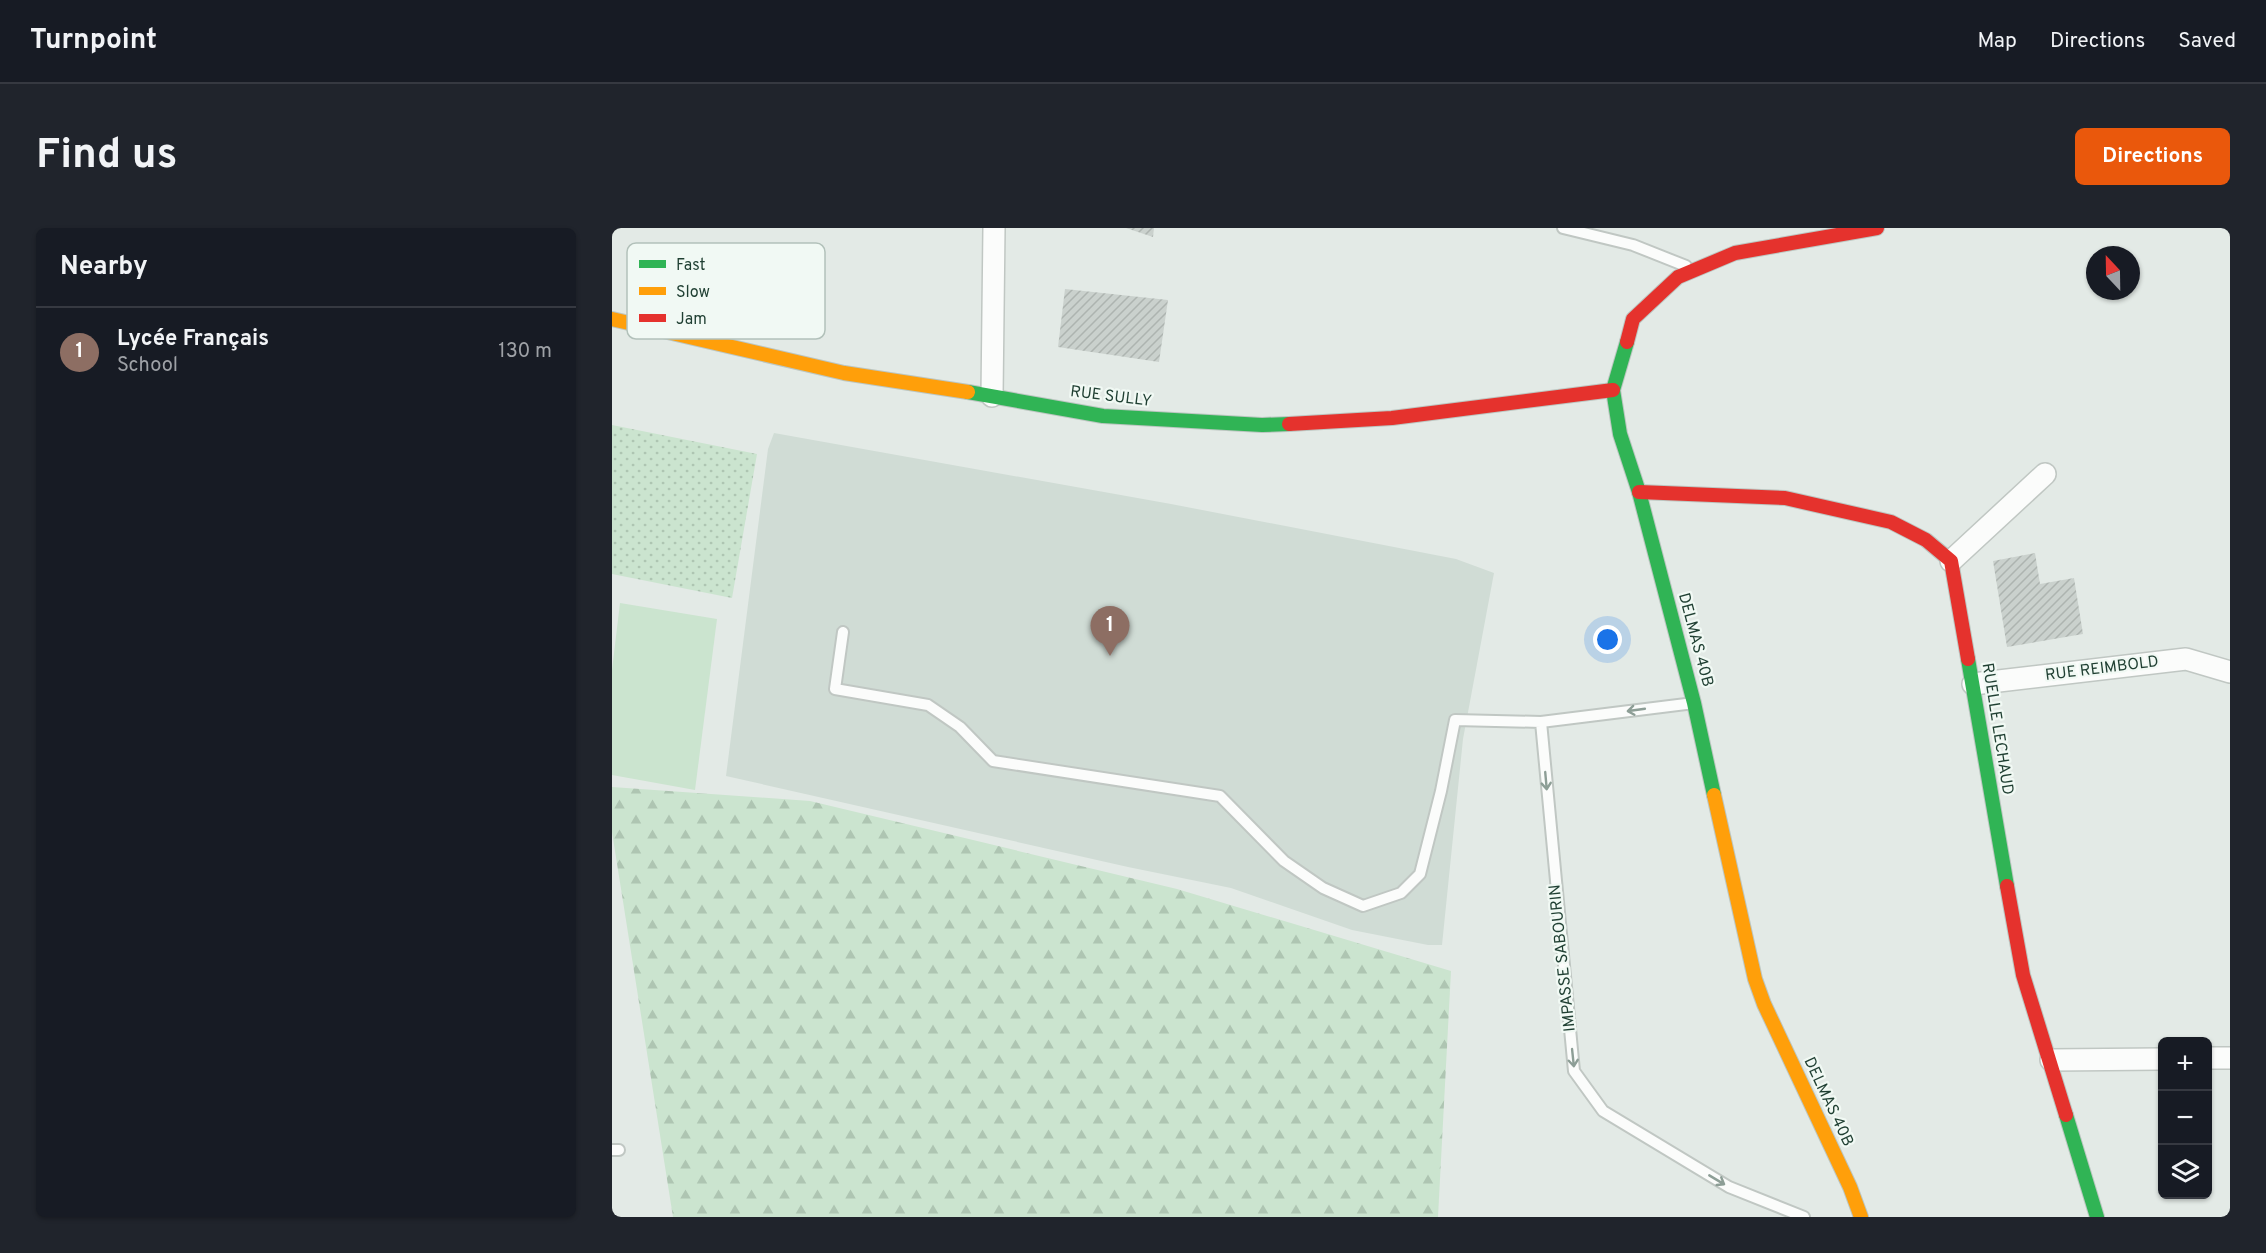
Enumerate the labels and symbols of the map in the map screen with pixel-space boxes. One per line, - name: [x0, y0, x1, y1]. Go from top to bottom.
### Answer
- legend: [627, 243, 825, 339]
- north arrow: [2086, 246, 2140, 300]
- text: Fast: [676, 256, 706, 276]
- text: Slow: [676, 283, 710, 303]
- text: Jam: [676, 310, 707, 330]
- street label: RUE SULLY: [1069, 382, 1153, 412]
- street label: DELMAS 40B: [1673, 591, 1717, 689]
- pin: 1: [1090, 606, 1130, 656]
- your location: [1593, 625, 1622, 654]
- street label: RUE REIMBOLD: [2044, 652, 2160, 686]
- street label: RUELLE LECHAUD: [1977, 661, 2017, 797]
- one-way arrow: [1626, 705, 1646, 716]
- one-way arrow: [1541, 770, 1552, 790]
- street label: IMPASSE SABOURIN: [1545, 883, 1581, 1033]
- one-way arrow: [1568, 1048, 1579, 1068]
- street label: DELMAS 40B: [1799, 1054, 1857, 1150]
- one-way arrow: [1708, 1175, 1725, 1187]

